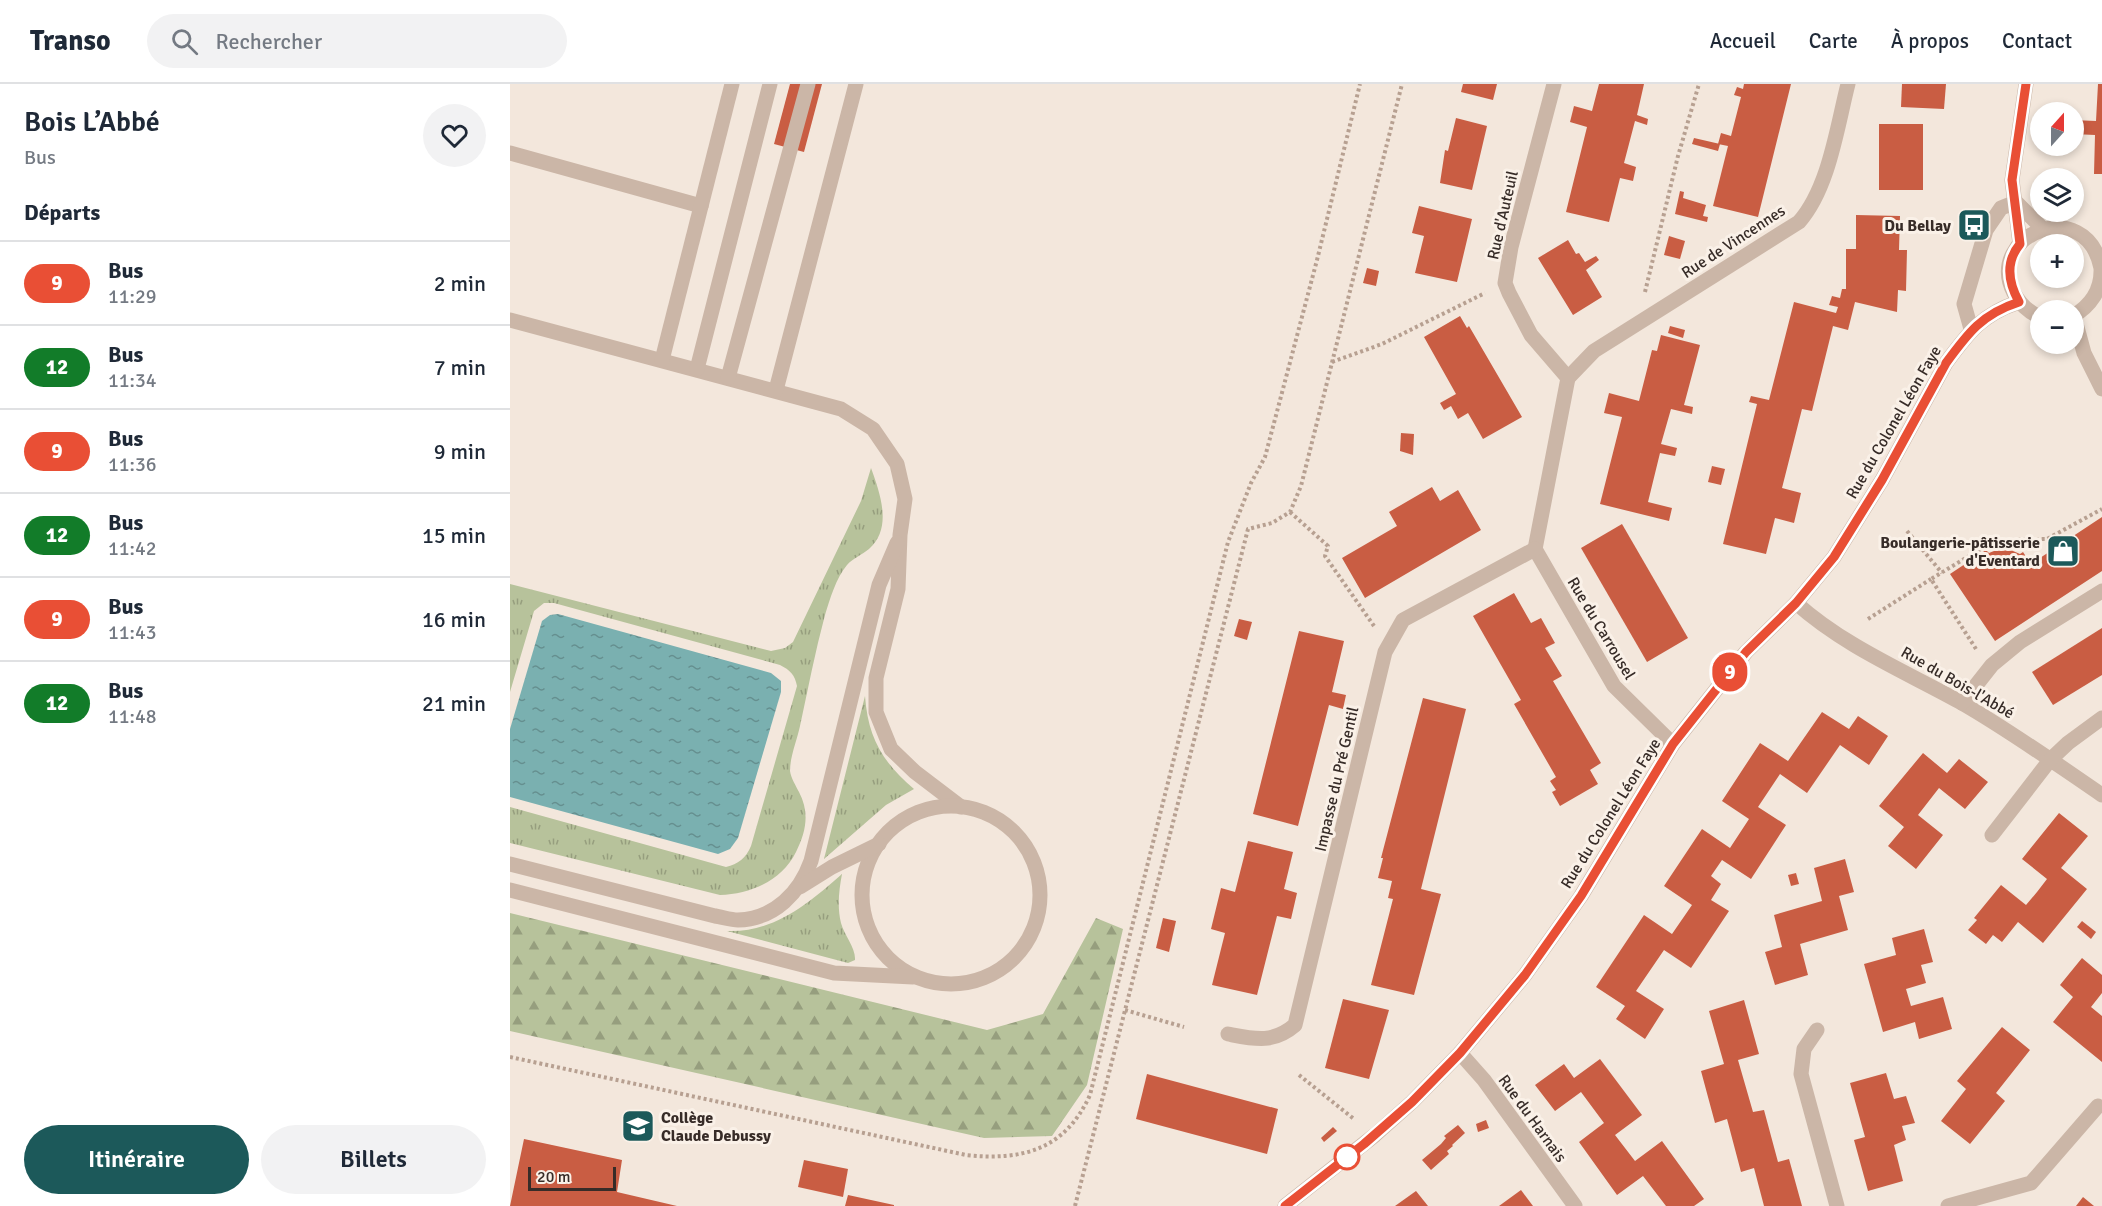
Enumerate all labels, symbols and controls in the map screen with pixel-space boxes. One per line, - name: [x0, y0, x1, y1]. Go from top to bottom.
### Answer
- search box: [147, 14, 567, 68]
- text: Transo: [30, 24, 111, 58]
- icon: search: [168, 25, 201, 58]
- text: Rechercher: [216, 28, 322, 55]
- text: Accueil: [1710, 28, 1776, 54]
- text: Carte: [1809, 28, 1858, 54]
- text: À propos: [1891, 28, 1969, 54]
- text: Contact: [2002, 28, 2072, 54]
- north arrow: [2030, 102, 2084, 156]
- map controls: [2030, 102, 2084, 354]
- button: heart: [423, 104, 486, 167]
- text: Bois L’Abbé: [24, 105, 160, 139]
- text: Bus: [24, 145, 56, 170]
- street label: Rue d'Auteuil: [1483, 168, 1523, 262]
- button: layers: [2030, 168, 2084, 222]
- text: Départs: [24, 199, 100, 226]
- street label: Rue de Vincennes: [1678, 201, 1789, 283]
- bus stop icon: Du Bellay: [1956, 207, 1992, 243]
- place label: Du Bellay: [1884, 216, 1951, 236]
- button: +: [2030, 234, 2084, 288]
- text: Bus: [108, 257, 143, 284]
- text: 9: [51, 270, 63, 296]
- text: 2 min: [434, 270, 486, 297]
- text: 11:29: [108, 284, 157, 309]
- button: −: [2030, 300, 2084, 354]
- text: Bus: [108, 341, 143, 368]
- street label: Rue du Colonel Léon Faye: [1842, 342, 1946, 503]
- text: 12: [46, 354, 68, 380]
- text: 7 min: [434, 354, 486, 381]
- text: 11:34: [108, 368, 157, 393]
- text: Bus: [108, 425, 143, 452]
- text: 9: [51, 438, 63, 464]
- text: 9 min: [434, 438, 486, 465]
- text: 11:36: [108, 452, 157, 477]
- text: Bus: [108, 509, 143, 536]
- text: 12: [46, 522, 68, 548]
- text: 15 min: [422, 522, 486, 549]
- place label: Boulangerie-pâtisserie d'Eventard: [1880, 533, 2040, 571]
- shop icon: Boulangerie-pâtisserie d'Eventard: [2045, 533, 2081, 569]
- text: 11:42: [108, 536, 157, 561]
- street label: Rue du Carrousel: [1563, 574, 1640, 684]
- text: Bus: [108, 593, 143, 620]
- text: 9: [51, 606, 63, 632]
- text: 16 min: [422, 606, 486, 633]
- text: 11:43: [108, 620, 157, 645]
- street label: Rue du Bois-l'Abbé: [1897, 642, 2018, 723]
- line badge: 9: [1710, 652, 1750, 692]
- text: 9: [1724, 659, 1736, 685]
- text: Bus: [108, 677, 143, 704]
- text: 12: [46, 690, 68, 716]
- text: 21 min: [422, 690, 486, 717]
- text: 11:48: [108, 704, 157, 729]
- street label: Impasse du Pré Gentil: [1311, 705, 1363, 854]
- street label: Rue du Colonel Léon Faye: [1556, 735, 1665, 892]
- street label: Rue du Harnais: [1494, 1071, 1571, 1166]
- school or university icon: Collège Claude Debussy: [620, 1108, 656, 1144]
- place label: Collège Claude Debussy: [661, 1108, 771, 1146]
- button: Itinéraire: [24, 1125, 249, 1194]
- button: Billets: [261, 1125, 486, 1194]
- unlabelled marker: [1334, 1144, 1360, 1170]
- scale bar: [528, 1164, 616, 1192]
- text: 20 m: [537, 1167, 571, 1187]

